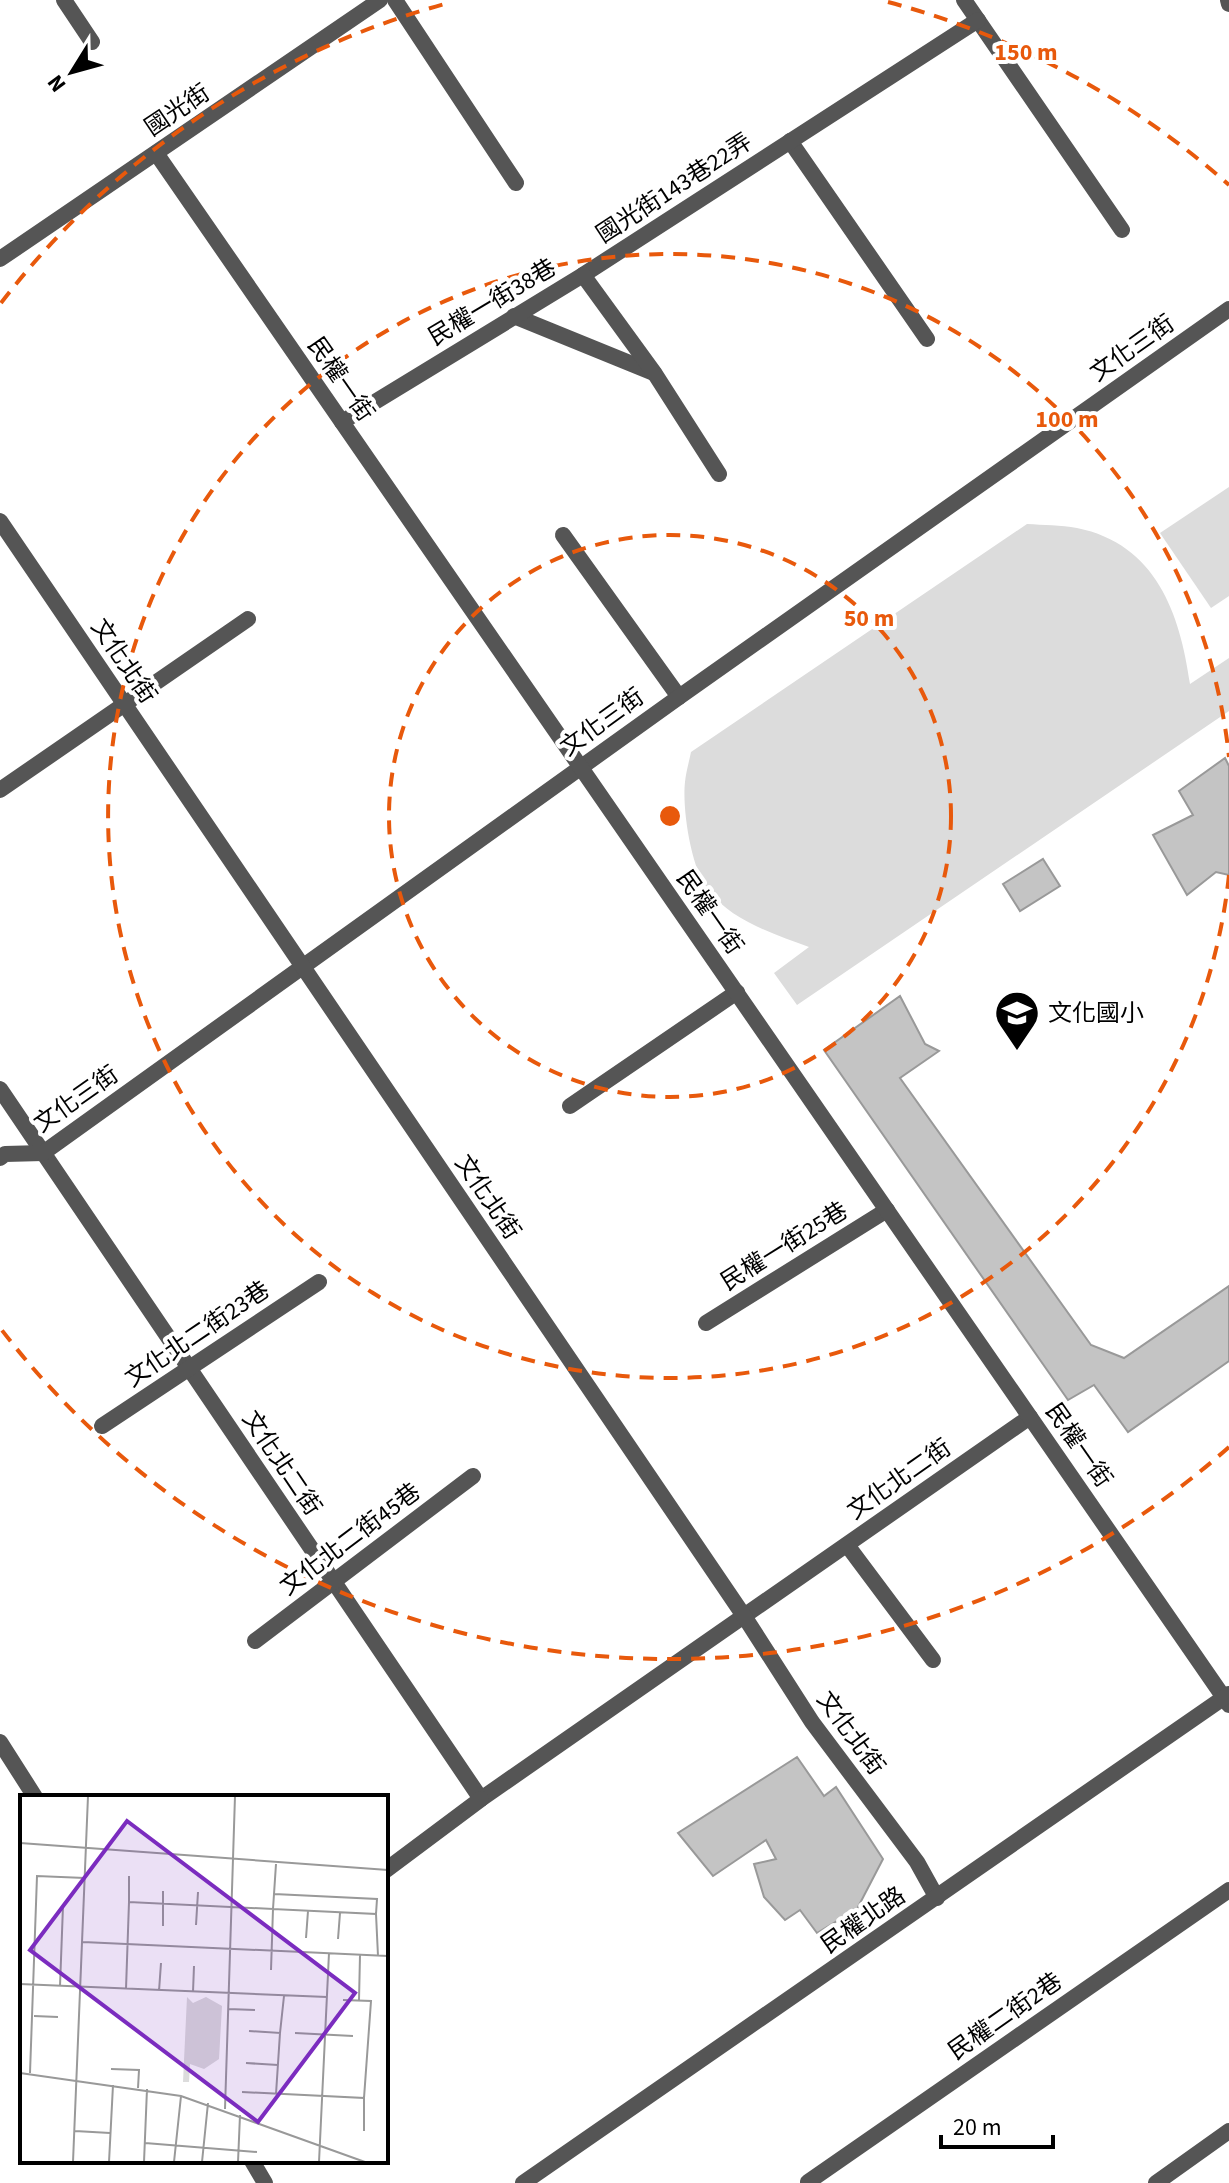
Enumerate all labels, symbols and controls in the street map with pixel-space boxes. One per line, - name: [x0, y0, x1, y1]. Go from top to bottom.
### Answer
- north arrow: [32, 32, 112, 112]
- text: 150 m: [994, 35, 1058, 70]
- text: N: [40, 68, 74, 99]
- street label: 國光街: [138, 76, 217, 145]
- street label: 國光街143巷22弄: [589, 125, 759, 252]
- street label: 民權一街38巷: [422, 250, 563, 354]
- street label: 文化三街: [1083, 307, 1182, 390]
- street label: 民權一街: [299, 330, 382, 429]
- text: 100 m: [1035, 402, 1099, 437]
- text: 50 m: [844, 601, 894, 636]
- street label: 文化北街: [82, 612, 165, 711]
- street label: 文化三街: [553, 680, 651, 765]
- centre of rings: [656, 802, 684, 830]
- street label: 民權一街: [668, 863, 751, 962]
- school or university icon: 文化國小: [993, 989, 1041, 1052]
- place label: 文化國小: [1048, 996, 1144, 1031]
- street label: 文化三街: [27, 1058, 126, 1141]
- street label: 文化北街: [446, 1148, 529, 1247]
- street label: 民權一街25巷: [714, 1193, 855, 1299]
- street label: 文化北二街23巷: [118, 1273, 277, 1396]
- street label: 民權一街: [1037, 1396, 1120, 1495]
- street label: 文化北二街: [234, 1404, 330, 1523]
- street label: 文化北二街: [840, 1431, 958, 1528]
- street label: 文化北二街45巷: [273, 1475, 428, 1604]
- street label: 文化北街: [808, 1684, 893, 1782]
- inset map: [20, 1795, 388, 2163]
- street label: 民權北路: [814, 1879, 913, 1962]
- street label: 民權二街2巷: [941, 1964, 1069, 2069]
- scale bar: [941, 2099, 1053, 2149]
- text: 20 m: [953, 2110, 1002, 2145]

